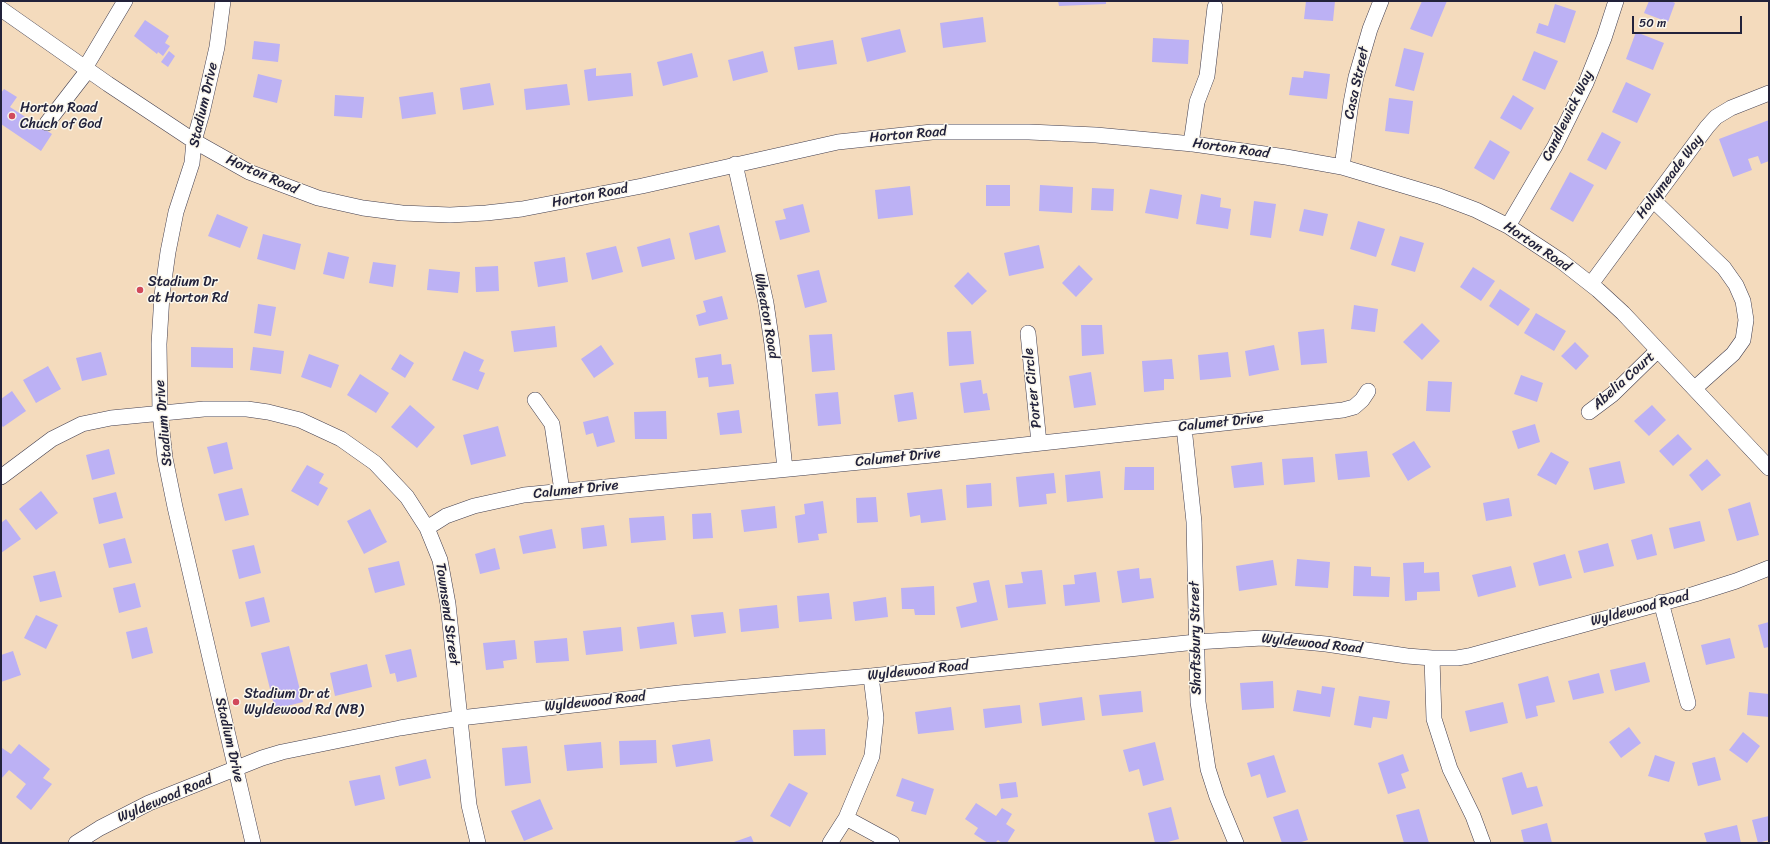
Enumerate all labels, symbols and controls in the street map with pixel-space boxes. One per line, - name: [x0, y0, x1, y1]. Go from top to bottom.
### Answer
- scale bar: [1634, 8, 1744, 34]
- text: 50 m: [1639, 12, 1666, 34]
- street label: Casa Street: [1341, 45, 1373, 121]
- street label: Stadium Drive: [186, 61, 222, 149]
- street label: Candlewick Way: [1539, 68, 1597, 164]
- place label: Horton Road Chuch of God: [20, 100, 102, 132]
- marker: Horton Road Chuch of God: [7, 111, 17, 121]
- street label: Horton Road: [869, 123, 947, 147]
- street label: Hollymeade Way: [1633, 132, 1707, 222]
- street label: Horton Road: [1192, 135, 1270, 163]
- street label: Horton Road: [223, 152, 301, 198]
- street label: Horton Road: [550, 180, 630, 212]
- street label: Horton Road: [1500, 218, 1574, 276]
- street label: Wheaton Road: [750, 272, 782, 360]
- place label: Stadium Dr at Horton Rd: [148, 274, 228, 306]
- marker: Stadium Dr at Horton Rd: [135, 285, 145, 295]
- street label: Porter Circle: [1020, 347, 1046, 429]
- street label: Abelia Court: [1589, 349, 1659, 413]
- street label: Stadium Drive: [152, 379, 176, 467]
- street label: Calumet Drive: [1177, 410, 1265, 436]
- street label: Calumet Drive: [854, 445, 942, 471]
- street label: Calumet Drive: [532, 477, 620, 503]
- street label: Townsend Street: [432, 562, 462, 666]
- street label: Shaftsbury Street: [1187, 581, 1205, 695]
- street label: Wyldewood Road: [1589, 588, 1691, 630]
- street label: Wyldewood Road: [1261, 630, 1363, 658]
- street label: Wyldewood Road: [867, 657, 969, 685]
- place label: Stadium Dr at Wyldewood Rd (NB): [244, 686, 363, 718]
- street label: Wyldewood Road: [544, 688, 646, 716]
- street label: Stadium Drive: [211, 696, 247, 784]
- marker: Stadium Dr at Wyldewood Rd (NB): [231, 697, 241, 707]
- street label: Wyldewood Road: [115, 771, 215, 827]

